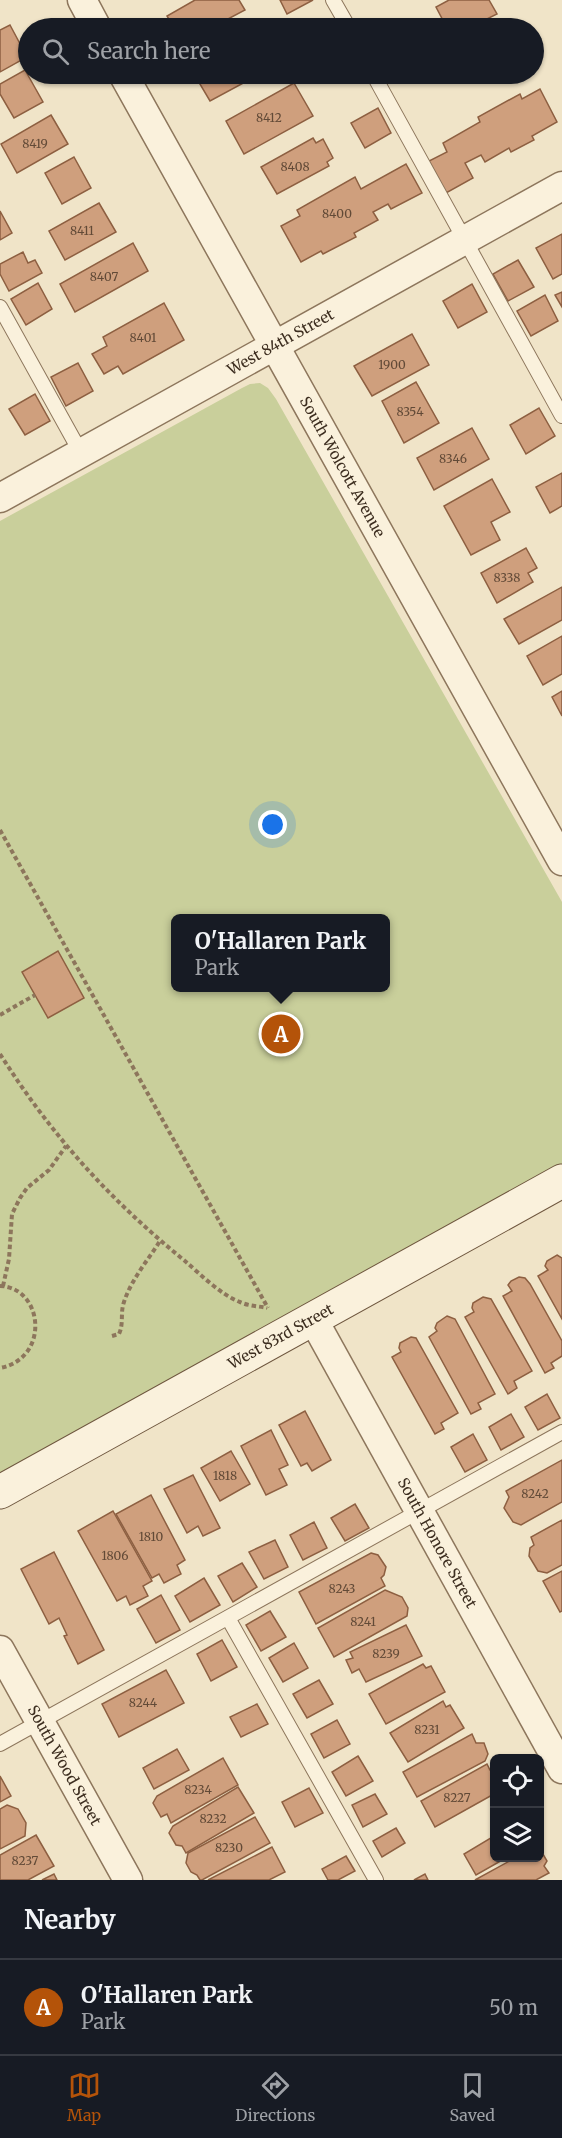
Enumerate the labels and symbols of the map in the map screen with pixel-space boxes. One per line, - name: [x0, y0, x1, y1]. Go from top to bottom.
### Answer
- house number: 8412: [256, 110, 282, 125]
- house number: 8419: [22, 136, 48, 151]
- house number: 8408: [280, 159, 310, 174]
- house number: 8400: [322, 206, 352, 221]
- house number: 8411: [70, 223, 95, 238]
- house number: 8407: [90, 269, 118, 284]
- street label: West 84th Street: [223, 304, 337, 379]
- house number: 8401: [129, 330, 157, 345]
- house number: 1900: [378, 357, 406, 372]
- street label: South Wolcott Avenue: [296, 393, 390, 541]
- house number: 8354: [396, 404, 424, 419]
- house number: 8346: [439, 451, 467, 466]
- house number: 8338: [494, 570, 520, 585]
- your location: [258, 810, 287, 839]
- pin: A: [262, 1012, 300, 1056]
- street label: West 83rd Street: [224, 1299, 337, 1373]
- house number: 1818: [213, 1468, 237, 1483]
- street label: South Honore Street: [394, 1474, 481, 1611]
- house number: 8242: [521, 1486, 549, 1501]
- house number: 1810: [139, 1529, 163, 1544]
- house number: 1806: [101, 1548, 129, 1563]
- house number: 8243: [329, 1581, 356, 1596]
- house number: 8241: [350, 1614, 376, 1629]
- house number: 8239: [372, 1646, 400, 1661]
- house number: 8244: [129, 1695, 158, 1710]
- street label: South Wood Street: [24, 1702, 106, 1829]
- house number: 8231: [414, 1722, 440, 1737]
- house number: 8234: [184, 1782, 212, 1797]
- house number: 8227: [443, 1790, 471, 1805]
- house number: 8232: [199, 1811, 227, 1826]
- house number: 8230: [215, 1840, 243, 1855]
- house number: 8237: [12, 1853, 39, 1868]

